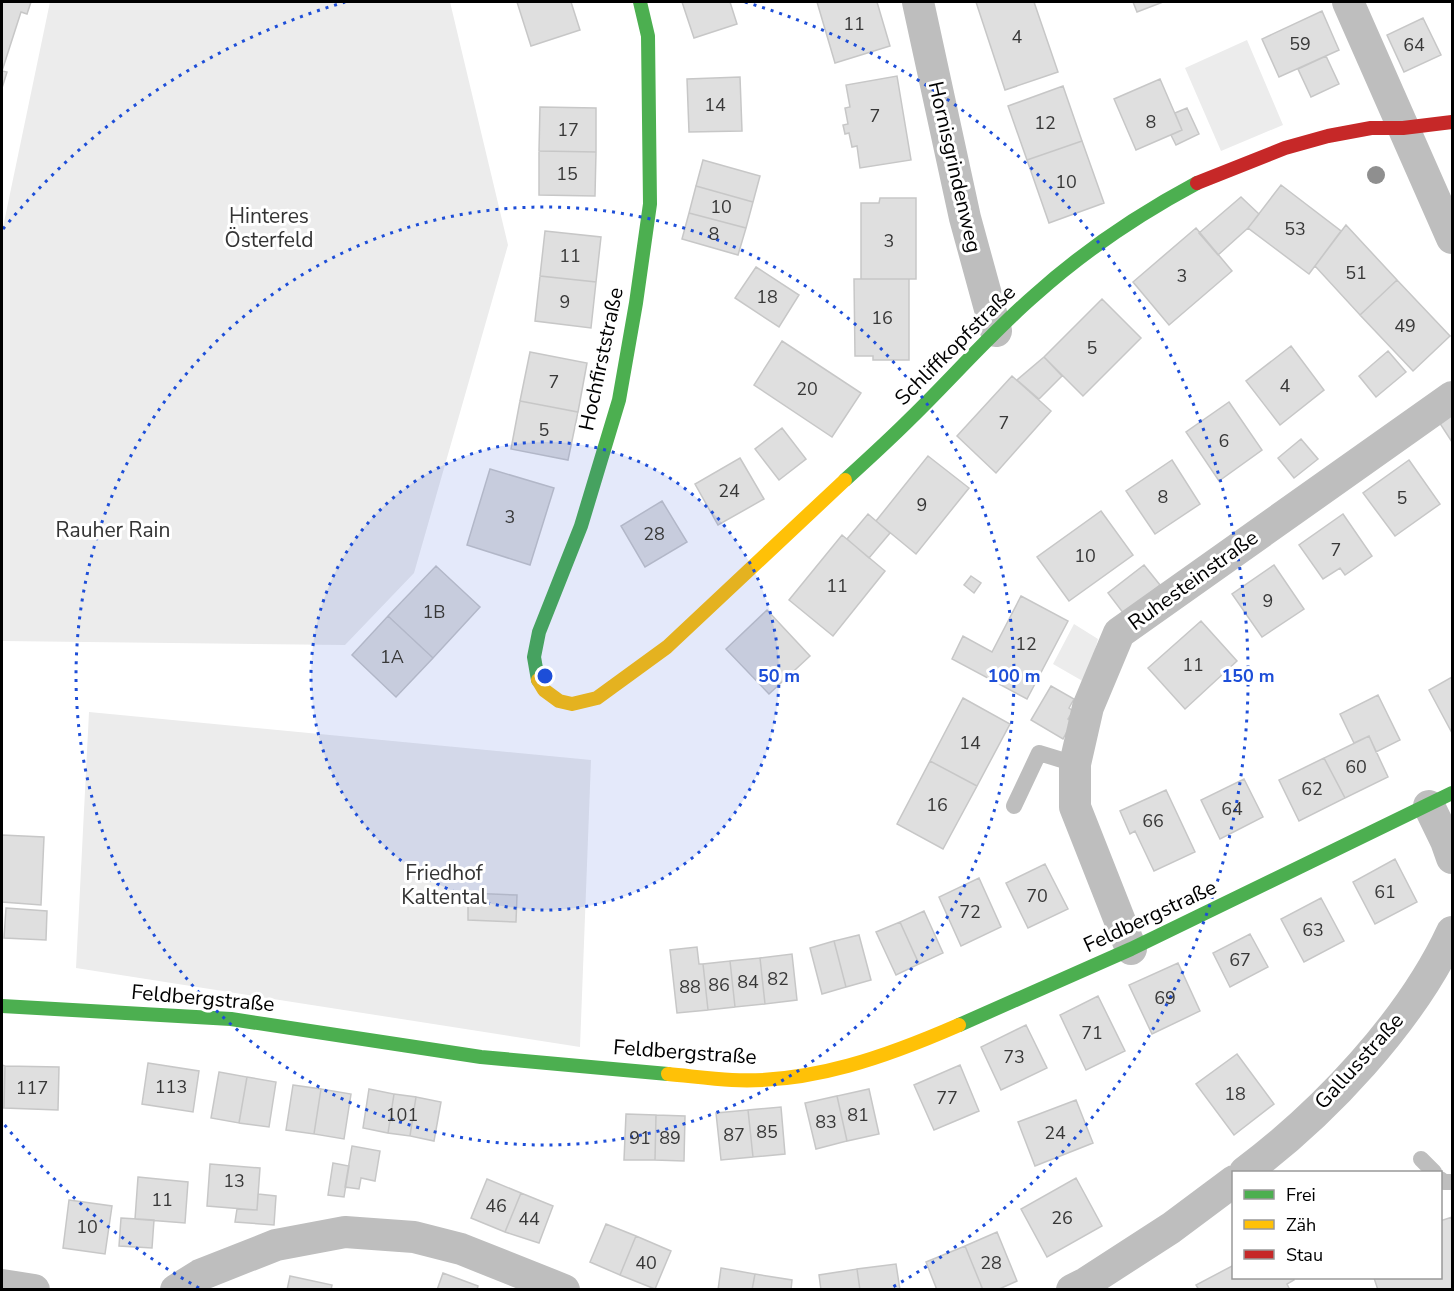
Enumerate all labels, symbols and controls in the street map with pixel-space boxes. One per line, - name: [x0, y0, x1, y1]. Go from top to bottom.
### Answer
- house number: 11: [843, 12, 865, 36]
- house number: 4: [1012, 25, 1023, 49]
- house number: 59: [1289, 32, 1311, 56]
- house number: 64: [1403, 33, 1425, 57]
- street label: Hornisgrindenweg: [922, 79, 988, 255]
- house number: 14: [704, 93, 726, 117]
- house number: 7: [870, 104, 880, 128]
- house number: 8: [1146, 110, 1156, 134]
- house number: 12: [1034, 111, 1056, 135]
- house number: 17: [557, 118, 579, 142]
- house number: 15: [556, 162, 578, 186]
- house number: 10: [1055, 170, 1077, 194]
- house number: 10: [710, 195, 732, 219]
- park label: Hinteres Österfeld: [225, 202, 313, 254]
- house number: 53: [1284, 217, 1306, 241]
- house number: 8: [709, 222, 719, 246]
- house number: 3: [884, 229, 894, 253]
- house number: 11: [559, 244, 581, 268]
- house number: 51: [1345, 261, 1367, 285]
- house number: 3: [1177, 264, 1187, 288]
- street label: Schliffkopfstraße: [888, 278, 1022, 412]
- street label: Hochfirststraße: [572, 285, 630, 433]
- house number: 18: [756, 285, 778, 309]
- house number: 9: [560, 290, 570, 314]
- house number: 16: [871, 306, 893, 330]
- house number: 49: [1394, 314, 1416, 338]
- house number: 5: [1087, 336, 1097, 360]
- house number: 7: [549, 370, 559, 394]
- house number: 4: [1280, 374, 1291, 398]
- house number: 20: [796, 377, 818, 401]
- house number: 7: [999, 411, 1009, 435]
- house number: 5: [539, 418, 549, 442]
- house number: 6: [1219, 429, 1229, 453]
- house number: 24: [718, 479, 740, 503]
- house number: 8: [1158, 485, 1168, 509]
- house number: 5: [1397, 486, 1407, 510]
- house number: 9: [917, 493, 927, 517]
- house number: 3: [505, 505, 515, 529]
- park label: Rauher Rain: [56, 516, 170, 544]
- house number: 28: [643, 522, 665, 546]
- street label: Ruhesteinstraße: [1122, 523, 1264, 637]
- house number: 7: [1331, 538, 1341, 562]
- house number: 10: [1074, 544, 1096, 568]
- house number: 11: [826, 574, 848, 598]
- house number: 9: [1263, 589, 1273, 613]
- house number: 1B: [423, 600, 445, 624]
- house number: 12: [1015, 632, 1037, 656]
- house number: 1A: [380, 645, 404, 669]
- house number: 11: [1182, 653, 1204, 677]
- text: 50 m: [758, 664, 800, 688]
- text: 100 m: [987, 664, 1041, 688]
- text: 150 m: [1221, 664, 1275, 688]
- centre of rings: [535, 666, 555, 686]
- house number: 14: [959, 731, 981, 755]
- house number: 60: [1345, 755, 1367, 779]
- house number: 62: [1301, 777, 1323, 801]
- house number: 16: [926, 793, 948, 817]
- house number: 64: [1221, 797, 1243, 821]
- house number: 66: [1142, 809, 1164, 833]
- park label: Friedhof Kaltental: [401, 859, 487, 911]
- street label: Feldbergstraße: [1079, 873, 1221, 959]
- house number: 61: [1374, 880, 1396, 904]
- house number: 70: [1026, 884, 1048, 908]
- house number: 72: [959, 900, 981, 924]
- house number: 63: [1302, 918, 1324, 942]
- house number: 67: [1229, 948, 1251, 972]
- house number: 82: [767, 967, 789, 991]
- house number: 84: [737, 970, 759, 994]
- house number: 86: [708, 973, 730, 997]
- house number: 88: [679, 975, 701, 999]
- street label: Feldbergstraße: [130, 978, 276, 1018]
- house number: 69: [1154, 986, 1176, 1010]
- street label: Gallusstraße: [1308, 1007, 1410, 1115]
- house number: 71: [1081, 1021, 1103, 1045]
- street label: Feldbergstraße: [612, 1033, 758, 1071]
- house number: 73: [1003, 1045, 1025, 1069]
- house number: 113: [155, 1075, 187, 1099]
- house number: 117: [16, 1076, 48, 1100]
- house number: 18: [1224, 1082, 1246, 1106]
- house number: 77: [936, 1086, 958, 1110]
- house number: 101: [386, 1103, 418, 1127]
- house number: 81: [847, 1103, 869, 1127]
- house number: 83: [815, 1110, 837, 1134]
- house number: 85: [756, 1120, 778, 1144]
- house number: 24: [1044, 1121, 1066, 1145]
- house number: 87: [723, 1123, 745, 1147]
- house number: 91: [629, 1126, 651, 1150]
- house number: 89: [659, 1126, 681, 1150]
- house number: 13: [223, 1169, 245, 1193]
- legend: [1232, 1171, 1442, 1279]
- text: Frei: [1286, 1183, 1316, 1207]
- house number: 11: [151, 1188, 173, 1212]
- house number: 46: [485, 1194, 507, 1218]
- house number: 26: [1051, 1206, 1073, 1230]
- house number: 44: [518, 1207, 540, 1231]
- text: Zäh: [1286, 1213, 1316, 1237]
- house number: 10: [76, 1215, 98, 1239]
- text: Stau: [1286, 1243, 1323, 1267]
- house number: 40: [635, 1251, 657, 1275]
- house number: 28: [980, 1251, 1002, 1275]

